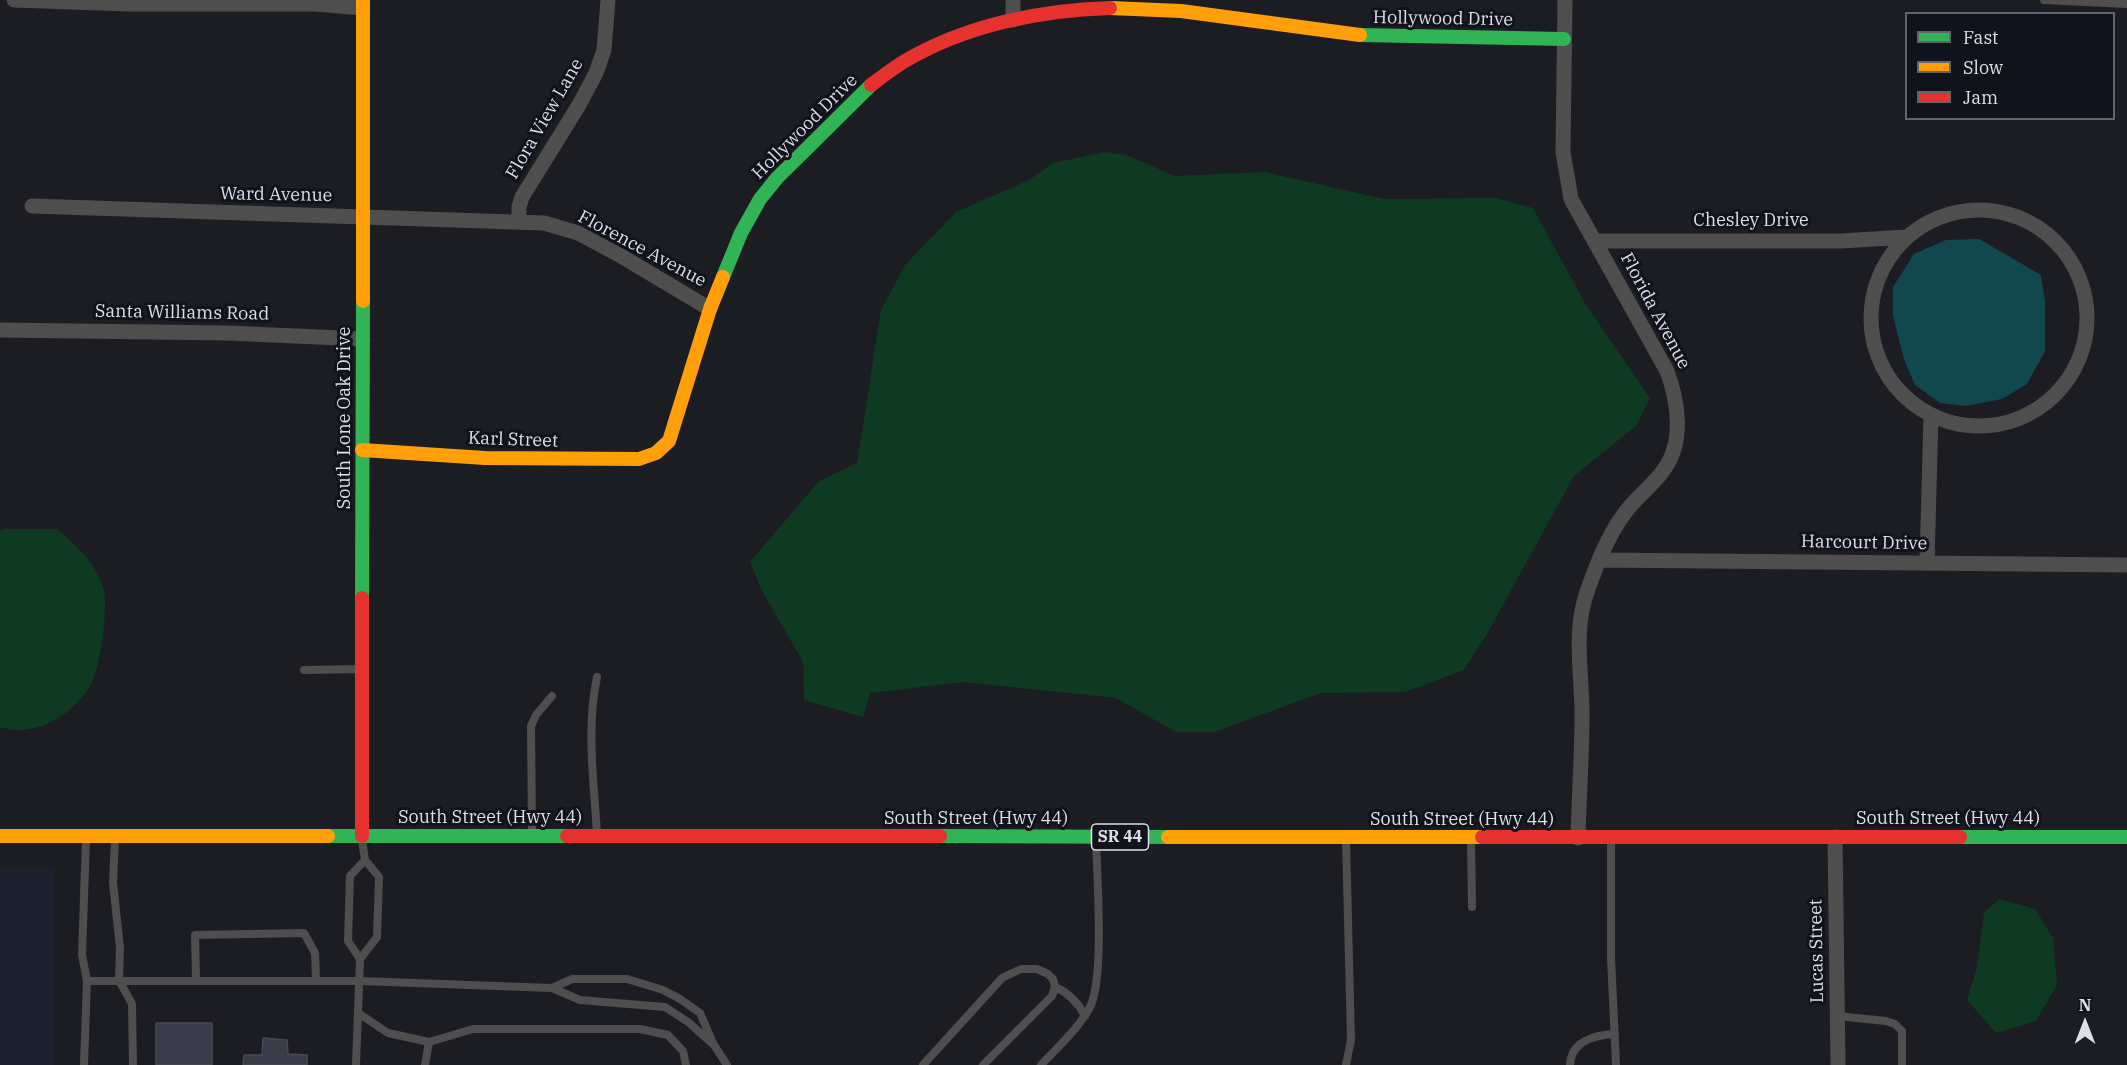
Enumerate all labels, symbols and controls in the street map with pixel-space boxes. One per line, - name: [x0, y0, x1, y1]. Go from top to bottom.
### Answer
- street label: Hollywood Drive: [1373, 7, 1513, 31]
- legend: [1905, 12, 2115, 120]
- text: Fast: [1963, 26, 1998, 49]
- street label: Flora View Lane: [502, 55, 588, 183]
- text: Slow: [1963, 56, 2003, 79]
- street label: Hollywood Drive: [748, 70, 862, 184]
- text: Jam: [1963, 86, 1998, 109]
- street label: Ward Avenue: [220, 183, 332, 207]
- street label: Florence Avenue: [574, 206, 710, 292]
- street label: Chesley Drive: [1693, 210, 1809, 232]
- street label: Florida Avenue: [1615, 249, 1695, 373]
- street label: Santa Williams Road: [95, 301, 269, 325]
- street label: South Lone Oak Drive: [334, 327, 356, 509]
- street label: Karl Street: [467, 428, 559, 452]
- street label: Harcourt Drive: [1801, 531, 1927, 555]
- street label: South Street (Hwy 44): [398, 807, 582, 829]
- street label: South Street (Hwy 44): [884, 808, 1068, 830]
- street label: South Street (Hwy 44): [1856, 808, 2040, 830]
- street label: South Street (Hwy 44): [1370, 809, 1554, 831]
- road number: SR 44: [1092, 824, 1148, 850]
- street label: Lucas Street: [1805, 899, 1829, 1003]
- north arrow: [2055, 993, 2115, 1053]
- text: N: [2079, 995, 2091, 1015]

